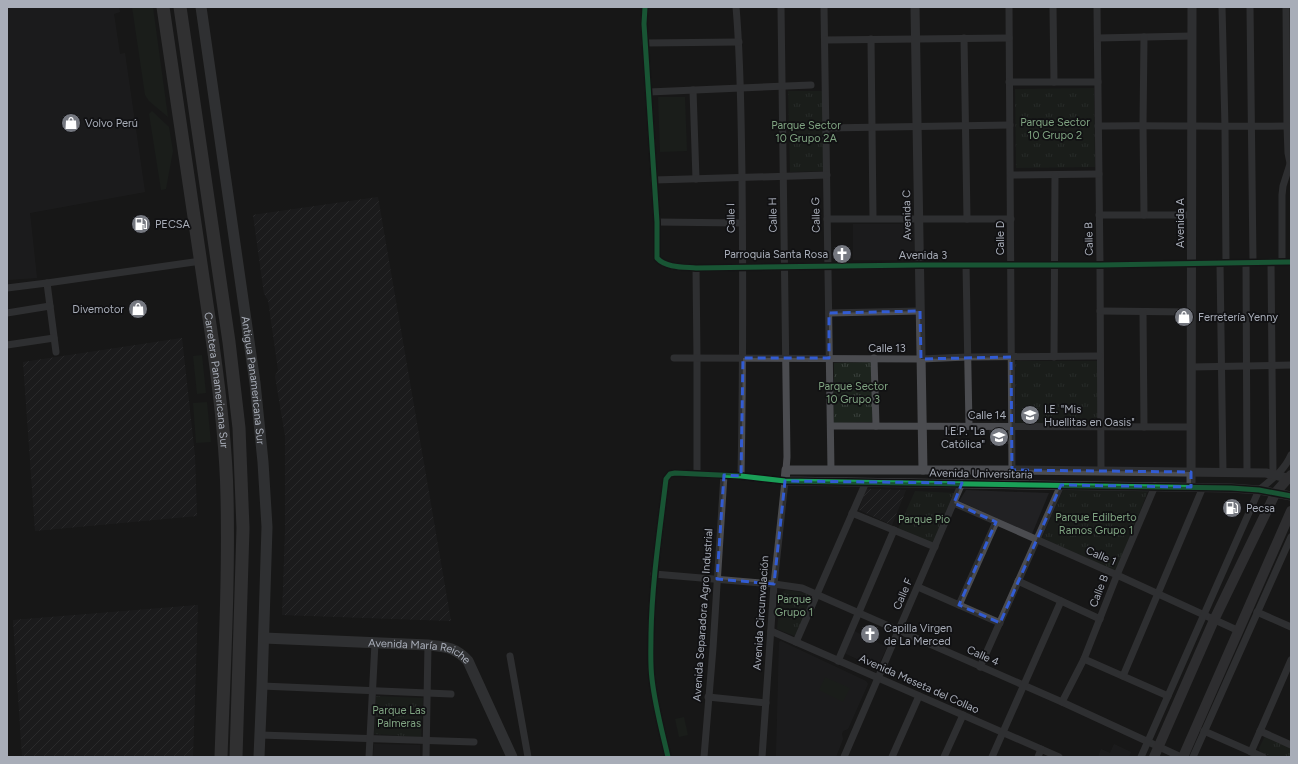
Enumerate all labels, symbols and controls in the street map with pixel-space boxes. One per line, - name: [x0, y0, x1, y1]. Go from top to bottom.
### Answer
- shop icon: Volvo Perú: [60, 112, 82, 134]
- park label: Parque Sector 10 Grupo 2: [1020, 116, 1090, 142]
- place label: Volvo Perú: [85, 117, 138, 130]
- park label: Parque Sector 10 Grupo 2A: [771, 119, 841, 145]
- street label: Avenida C: [900, 190, 914, 240]
- street label: Calle H: [766, 197, 780, 233]
- street label: Calle G: [809, 197, 823, 233]
- street label: Avenida A: [1174, 198, 1187, 248]
- street label: Calle I: [724, 203, 738, 233]
- fuel station icon: PECSA: [130, 213, 152, 235]
- place label: PECSA: [155, 218, 191, 231]
- street label: Calle D: [994, 220, 1007, 255]
- street label: Calle B: [1082, 222, 1096, 256]
- church icon: Parroquia Santa Rosa: [831, 243, 853, 265]
- place label: Parroquia Santa Rosa: [724, 248, 828, 261]
- street label: Avenida 3: [899, 249, 947, 262]
- shop icon: Divemotor: [127, 298, 149, 320]
- place label: Divemotor: [72, 303, 124, 316]
- shop icon: Ferretería Yenny: [1173, 306, 1195, 328]
- street label: Carretera Panamericana Sur: [202, 311, 231, 449]
- place label: Ferretería Yenny: [1198, 311, 1278, 324]
- street label: Antigua Panamericana Sur: [239, 315, 268, 445]
- street label: Calle 13: [868, 342, 906, 355]
- park label: Parque Sector 10 Grupo 3: [818, 380, 888, 406]
- place label: I.E. "Mis Huellitas en Oasis": [1044, 403, 1135, 429]
- school or university icon: I.E. "Mis Huellitas en Oasis": [1019, 404, 1041, 426]
- street label: Calle 14: [968, 409, 1006, 422]
- place label: I.E.P. "La Católica": [941, 425, 985, 451]
- school or university icon: I.E.P. "La Católica": [988, 426, 1010, 448]
- street label: Avenida Universitaria: [929, 467, 1033, 481]
- fuel station icon: Pecsa: [1221, 497, 1243, 519]
- place label: Pecsa: [1246, 502, 1275, 515]
- park label: Parque Edilberto Ramos Grupo 1: [1055, 511, 1137, 537]
- park label: Parque Pio: [898, 513, 950, 526]
- street label: Avenida Separadora Agro Industrial: [690, 528, 716, 702]
- street label: Calle 1: [1084, 544, 1118, 568]
- street label: Avenida Circunvalación: [751, 555, 771, 671]
- street label: Calle B: [1087, 573, 1111, 609]
- street label: Calle F: [891, 576, 915, 612]
- park label: Parque Grupo 1: [775, 593, 813, 619]
- place label: Capilla Virgen de La Merced: [884, 622, 952, 648]
- church icon: Capilla Virgen de La Merced: [859, 623, 881, 645]
- street label: Avenida María Reiche: [368, 636, 473, 666]
- street label: Calle 4: [965, 643, 1001, 669]
- street label: Avenida Meseta del Collao: [857, 652, 981, 716]
- park label: Parque Las Palmeras: [372, 704, 426, 730]

